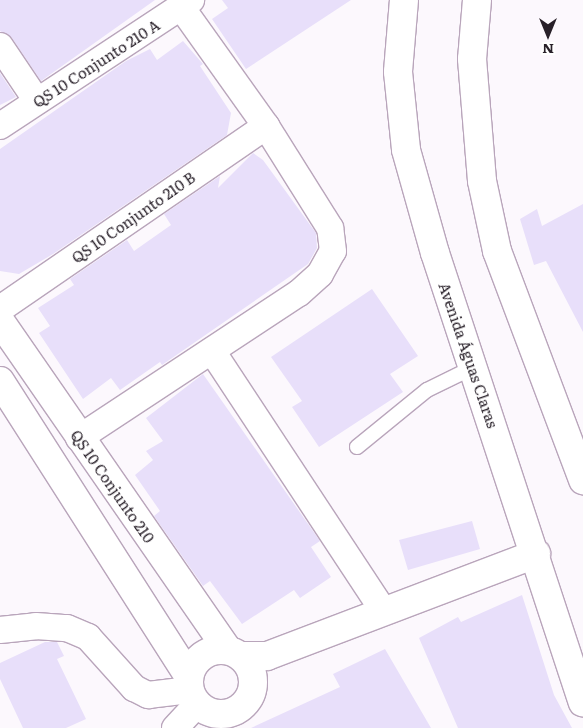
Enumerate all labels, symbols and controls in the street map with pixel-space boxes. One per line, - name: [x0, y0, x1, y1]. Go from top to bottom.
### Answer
- north arrow: [523, 10, 573, 60]
- street label: QS 10 Conjunto 210 A: [29, 15, 163, 111]
- text: N: [542, 40, 554, 60]
- street label: QS 10 Conjunto 210 B: [68, 168, 198, 266]
- street label: Avenida Águas Claras: [436, 280, 502, 430]
- street label: QS 10 Conjunto 210: [67, 426, 159, 546]

